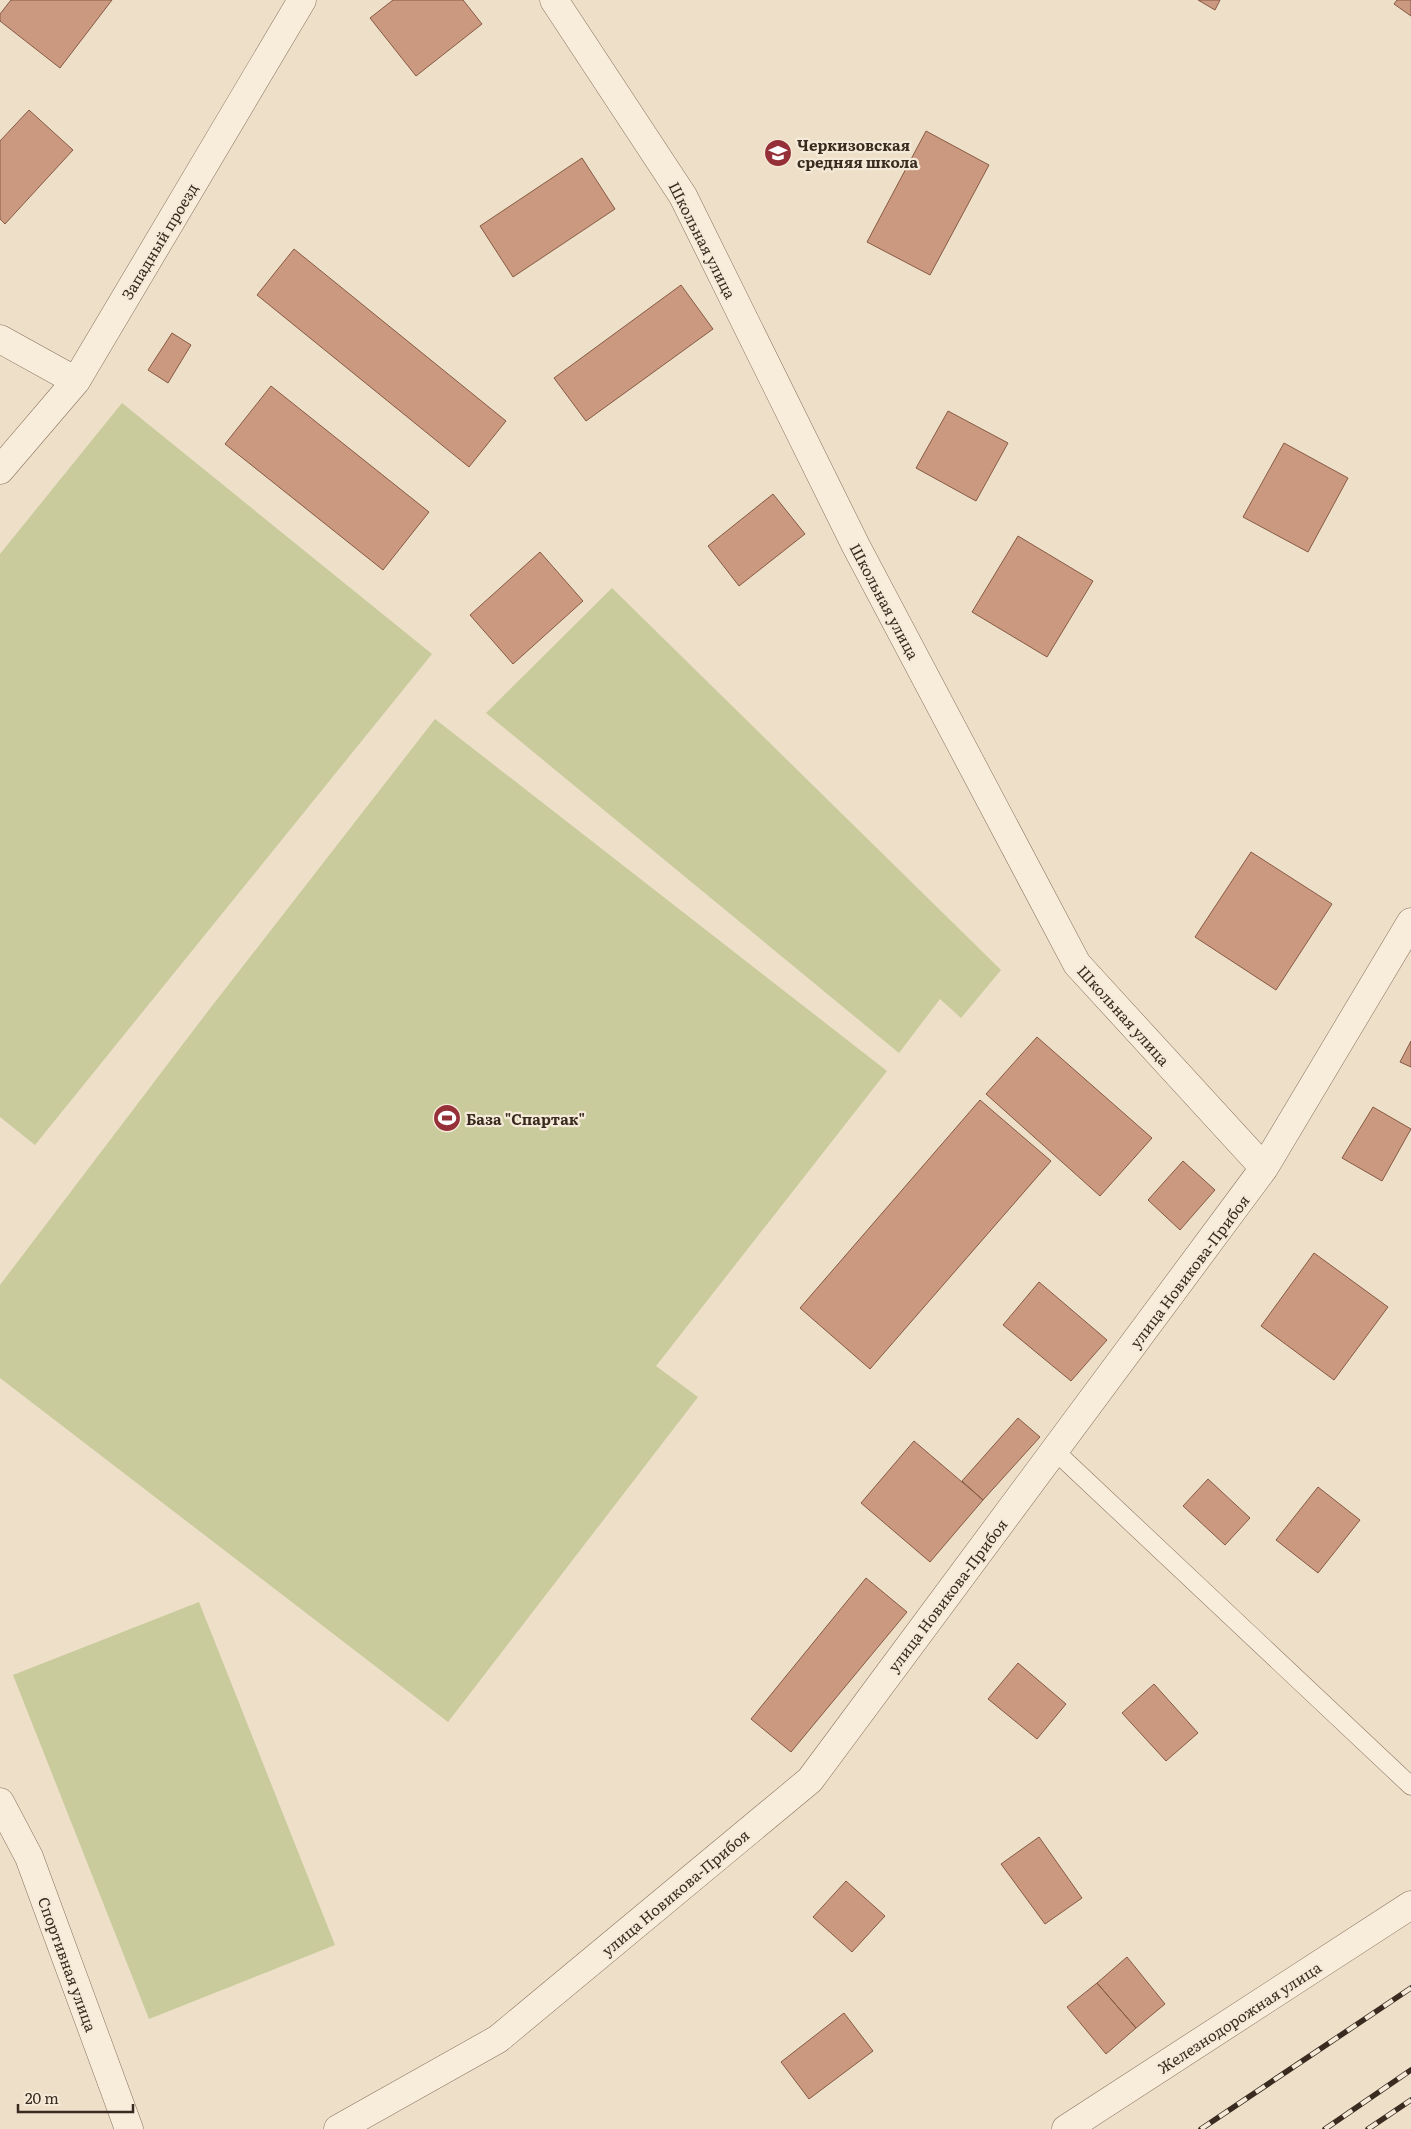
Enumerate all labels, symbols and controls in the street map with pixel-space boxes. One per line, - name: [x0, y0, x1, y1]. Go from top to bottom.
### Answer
- place label: Черкизовская средняя школа: [797, 133, 918, 173]
- school or university icon: Черкизовская средняя школа: [763, 138, 793, 168]
- street label: Школьная улица: [664, 177, 743, 303]
- street label: Западный проезд: [115, 178, 203, 304]
- street label: Школьная улица: [845, 539, 926, 664]
- street label: Школьная улица: [1072, 959, 1176, 1071]
- sports icon: База "Спартак": [432, 1103, 462, 1133]
- place label: База "Спартак": [466, 1107, 585, 1130]
- street label: улица Новикова-Прибоя: [1124, 1189, 1254, 1353]
- street label: улица Новикова-Прибоя: [882, 1513, 1012, 1677]
- street label: улица Новикова-Прибоя: [596, 1823, 754, 1961]
- street label: Спортивная улица: [33, 1893, 103, 2036]
- street label: Железнодорожная улица: [1153, 1955, 1326, 2079]
- scale bar: [18, 2082, 132, 2114]
- text: 20 m: [25, 2086, 59, 2109]

